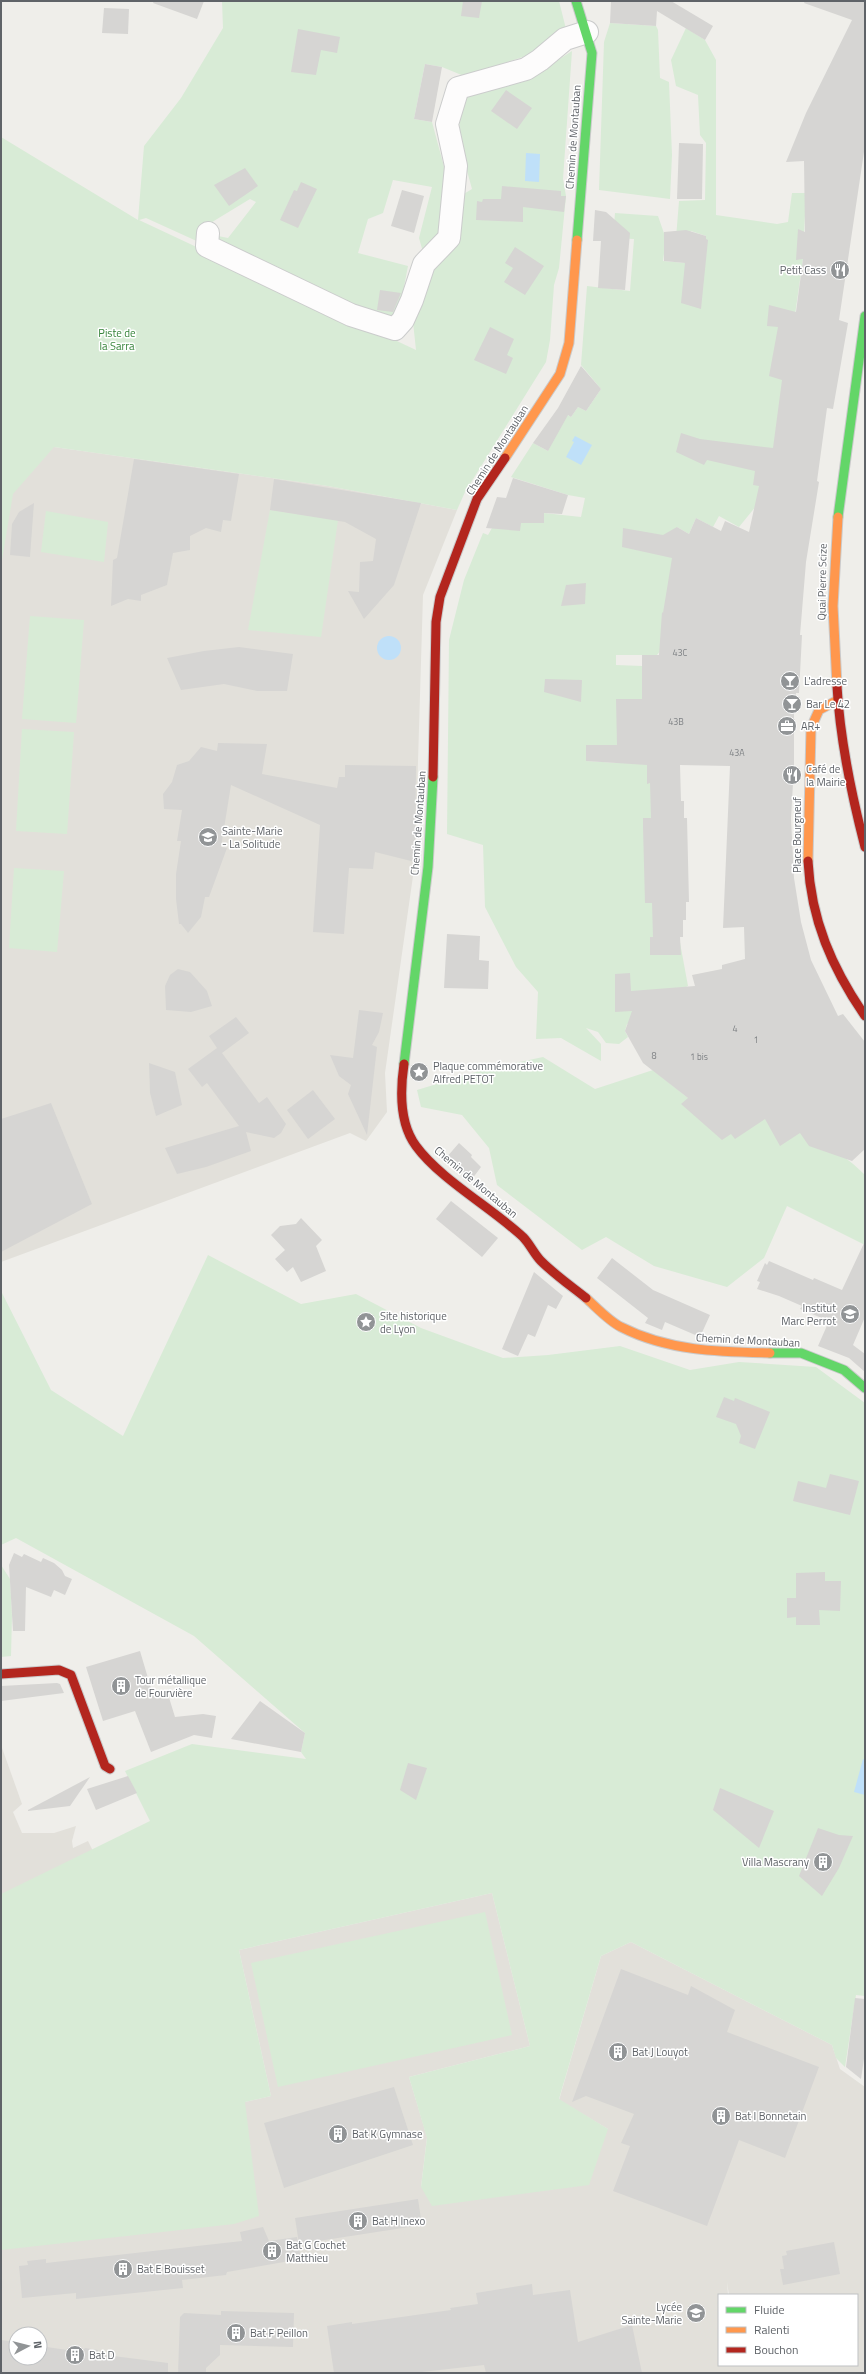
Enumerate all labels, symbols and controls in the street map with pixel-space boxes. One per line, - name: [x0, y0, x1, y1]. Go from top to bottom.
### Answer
- street label: Chemin de Montauban: [561, 84, 585, 190]
- restaurant icon: Petit Cass: [829, 259, 851, 281]
- place label: Petit Cass: [780, 262, 826, 278]
- park label: Piste de la Sarra: [98, 325, 136, 354]
- street label: Chemin de Montauban: [462, 402, 532, 498]
- street label: Quai Pierre Scize: [813, 543, 831, 621]
- house number: 43C: [673, 646, 688, 659]
- bar icon: L'adresse: [779, 670, 801, 692]
- place label: L'adresse: [804, 673, 847, 689]
- bar icon: Bar Le 42: [781, 693, 803, 715]
- place label: Bar Le 42: [806, 696, 850, 712]
- house number: 43B: [668, 715, 684, 728]
- office icon: AR+: [776, 715, 798, 737]
- place label: AR+: [801, 718, 821, 734]
- house number: 43A: [729, 746, 745, 759]
- place label: Café de la Mairie: [806, 761, 846, 790]
- restaurant icon: Café de la Mairie: [781, 764, 803, 786]
- street label: Chemin de Montauban: [406, 770, 430, 876]
- street label: Place Bourgneuf: [789, 797, 805, 873]
- place label: Sainte-Marie - La Solitude: [222, 823, 283, 852]
- school or university icon: Sainte-Marie - La Solitude: [197, 826, 219, 848]
- house number: 4: [732, 1022, 738, 1035]
- house number: 1: [753, 1033, 759, 1046]
- house number: 8: [651, 1049, 657, 1062]
- house number: 1 bis: [690, 1050, 708, 1063]
- place label: Plaque commémorative Alfred PETOT: [433, 1058, 543, 1087]
- place icon: Plaque commémorative Alfred PETOT: [408, 1061, 430, 1083]
- street label: Chemin de Montauban: [431, 1142, 521, 1222]
- place label: Institut Marc Perrot: [781, 1300, 836, 1329]
- school or university icon: Institut Marc Perrot: [839, 1303, 861, 1325]
- place label: Site historique de Lyon: [380, 1308, 447, 1337]
- place icon: Site historique de Lyon: [355, 1311, 377, 1333]
- street label: Chemin de Montauban: [695, 1329, 801, 1351]
- place label: Tour métallique de Fourvière: [135, 1672, 207, 1701]
- building icon: Tour métallique de Fourvière: [110, 1675, 132, 1697]
- building icon: Villa Mascrany: [812, 1851, 834, 1873]
- place label: Villa Mascrany: [742, 1854, 810, 1870]
- building icon: Bat J Louyot: [607, 2041, 629, 2063]
- place label: Bat J Louyot: [632, 2044, 688, 2060]
- building icon: Bat I Bonnetain: [710, 2105, 732, 2127]
- place label: Bat I Bonnetain: [735, 2108, 806, 2124]
- building icon: Bat K Gymnase: [327, 2123, 349, 2145]
- place label: Bat K Gymnase: [352, 2126, 423, 2142]
- building icon: Bat H Inexo: [347, 2210, 369, 2232]
- place label: Bat H Inexo: [372, 2213, 425, 2229]
- place label: Bat G Cochet Matthieu: [286, 2237, 346, 2266]
- building icon: Bat G Cochet Matthieu: [261, 2240, 283, 2262]
- building icon: Bat E Bouisset: [112, 2258, 134, 2280]
- place label: Bat E Bouisset: [137, 2261, 205, 2277]
- legend: [718, 2294, 858, 2366]
- place label: Lycée Sainte-Marie: [621, 2299, 682, 2328]
- text: Fluide: [754, 2300, 785, 2319]
- school or university icon: Lycée Sainte-Marie: [685, 2302, 707, 2324]
- text: Ralenti: [754, 2320, 789, 2339]
- building icon: Bat F Peillon: [225, 2322, 247, 2344]
- place label: Bat F Peillon: [250, 2325, 308, 2341]
- north arrow: [8, 2326, 48, 2366]
- text: N: [30, 2340, 46, 2350]
- text: Bouchon: [754, 2340, 799, 2359]
- building icon: Bat D: [64, 2344, 86, 2366]
- place label: Bat D: [89, 2347, 115, 2363]

